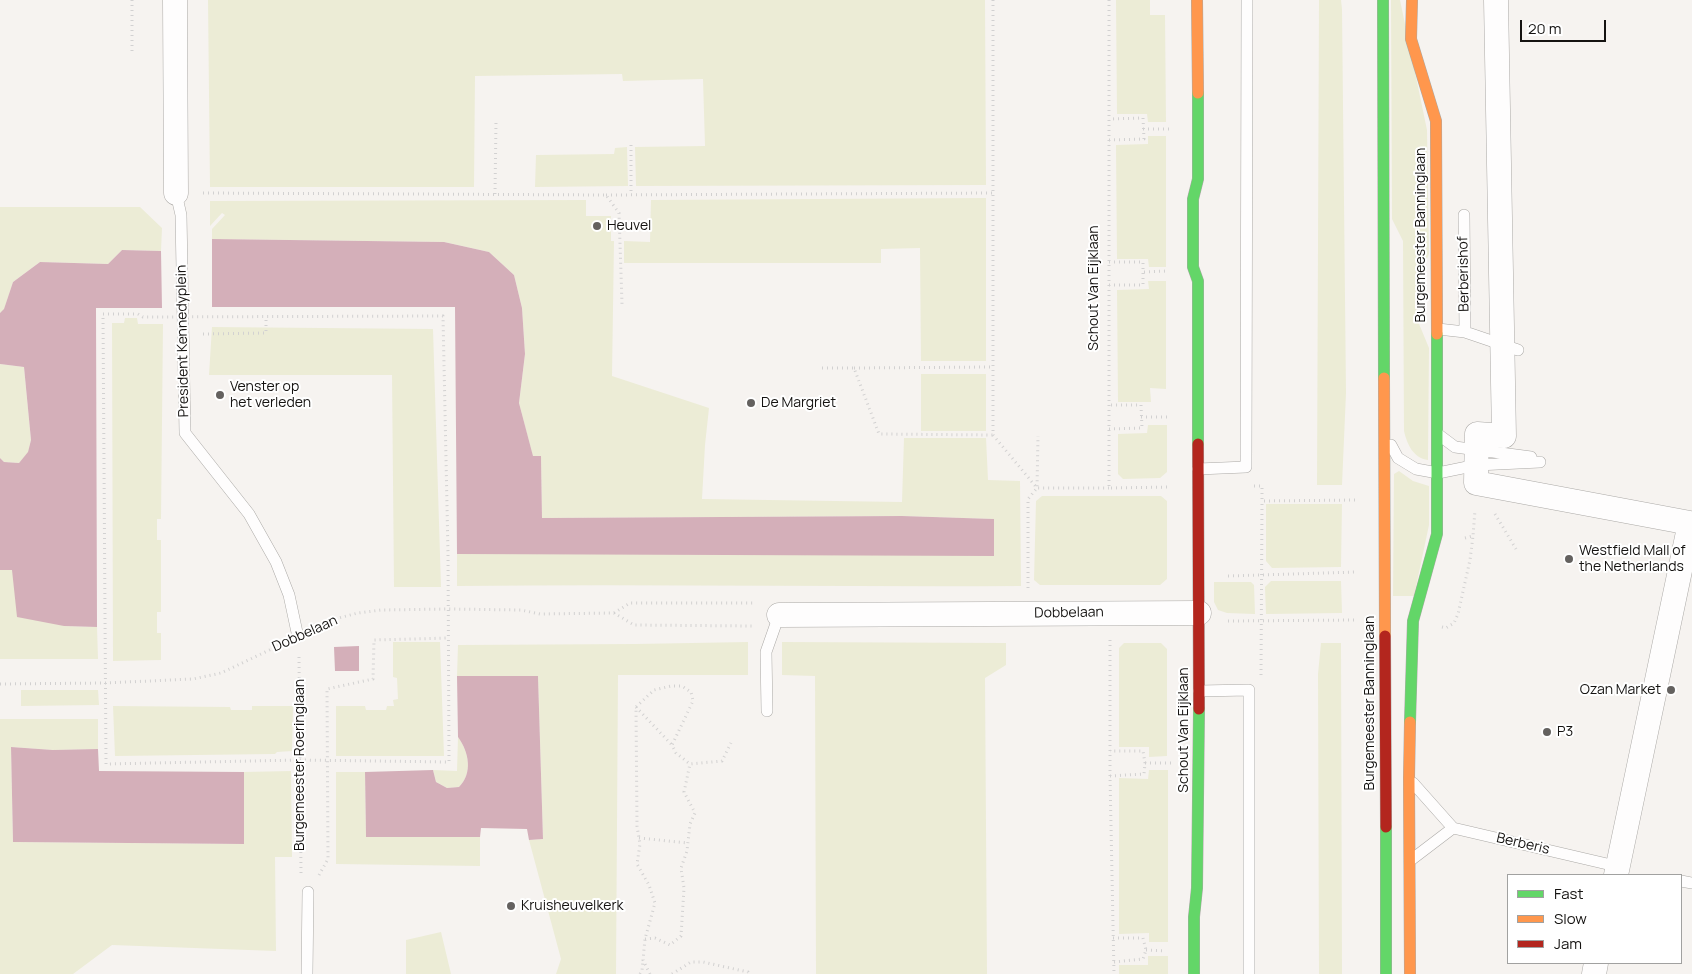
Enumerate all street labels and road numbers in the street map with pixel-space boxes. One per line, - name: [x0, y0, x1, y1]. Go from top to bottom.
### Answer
- street label: Burgemeester Banninglaan: [1413, 148, 1429, 322]
- street label: Schout Van Eijklaan: [1086, 225, 1102, 351]
- street label: Berberishof: [1455, 236, 1473, 312]
- street label: President Kennedyplein: [173, 265, 193, 417]
- street label: Dobbelaan: [1034, 604, 1104, 622]
- street label: Dobbelaan: [270, 612, 340, 656]
- street label: Burgemeester Banninglaan: [1362, 616, 1378, 790]
- street label: Schout Van Eijklaan: [1176, 667, 1192, 793]
- street label: Burgemeester Roeringlaan: [292, 679, 308, 851]
- street label: Berberis: [1495, 830, 1551, 858]

